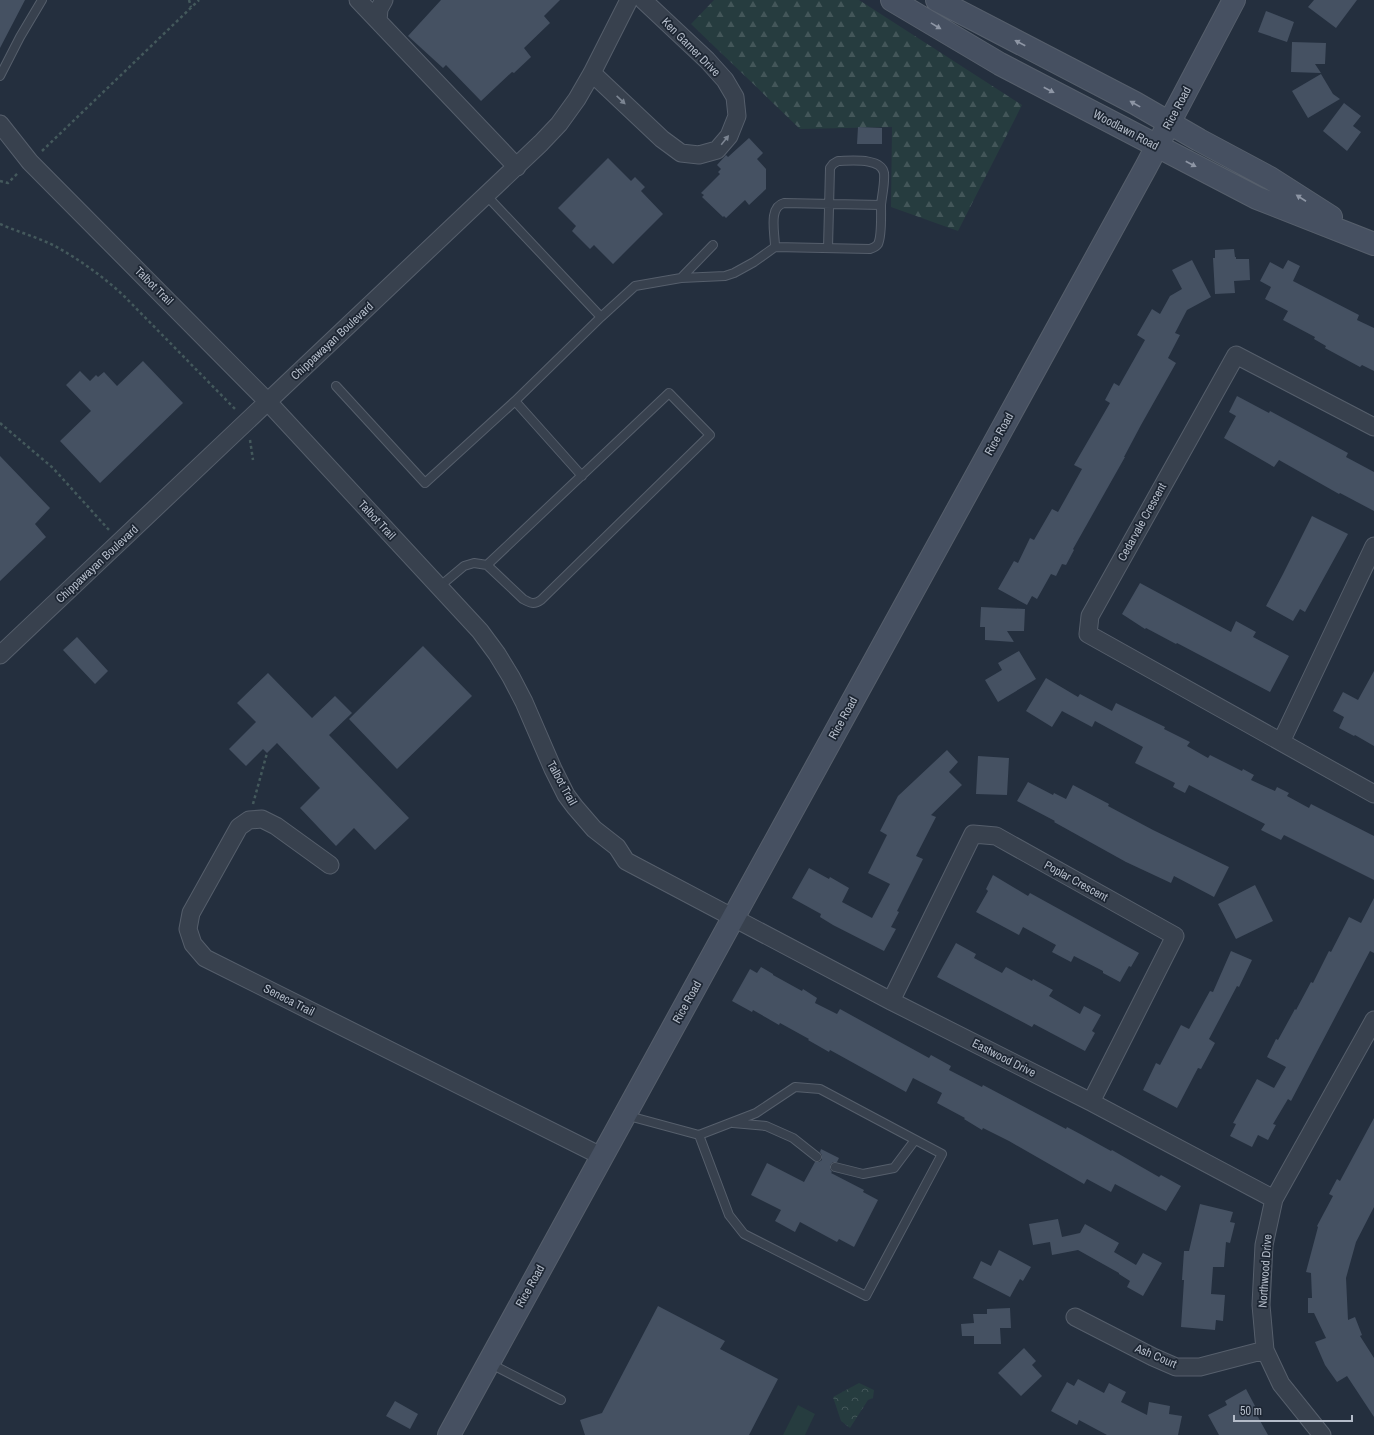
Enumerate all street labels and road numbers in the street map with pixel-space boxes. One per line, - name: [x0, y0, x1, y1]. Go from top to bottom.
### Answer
- street label: Ken Garner Drive: [658, 14, 724, 80]
- street label: Rice Road: [1159, 84, 1195, 132]
- street label: Woodlawn Road: [1090, 106, 1162, 154]
- street label: Talbot Trail: [131, 263, 177, 309]
- street label: Chippawayan Boulevard: [287, 299, 377, 383]
- street label: Rice Road: [981, 410, 1017, 458]
- street label: Cedarvale Crescent: [1114, 480, 1170, 564]
- street label: Talbot Trail: [355, 497, 399, 543]
- street label: Chippawayan Boulevard: [52, 522, 142, 606]
- street label: Rice Road: [825, 694, 861, 742]
- street label: Talbot Trail: [543, 758, 581, 808]
- street label: Poplar Crescent: [1041, 857, 1111, 905]
- street label: Rice Road: [669, 978, 705, 1026]
- street label: Seneca Trail: [261, 980, 317, 1020]
- street label: Eastwood Drive: [969, 1035, 1039, 1081]
- street label: Northwood Drive: [1254, 1234, 1276, 1308]
- street label: Rice Road: [512, 1262, 548, 1310]
- street label: Ash Court: [1132, 1340, 1179, 1372]

